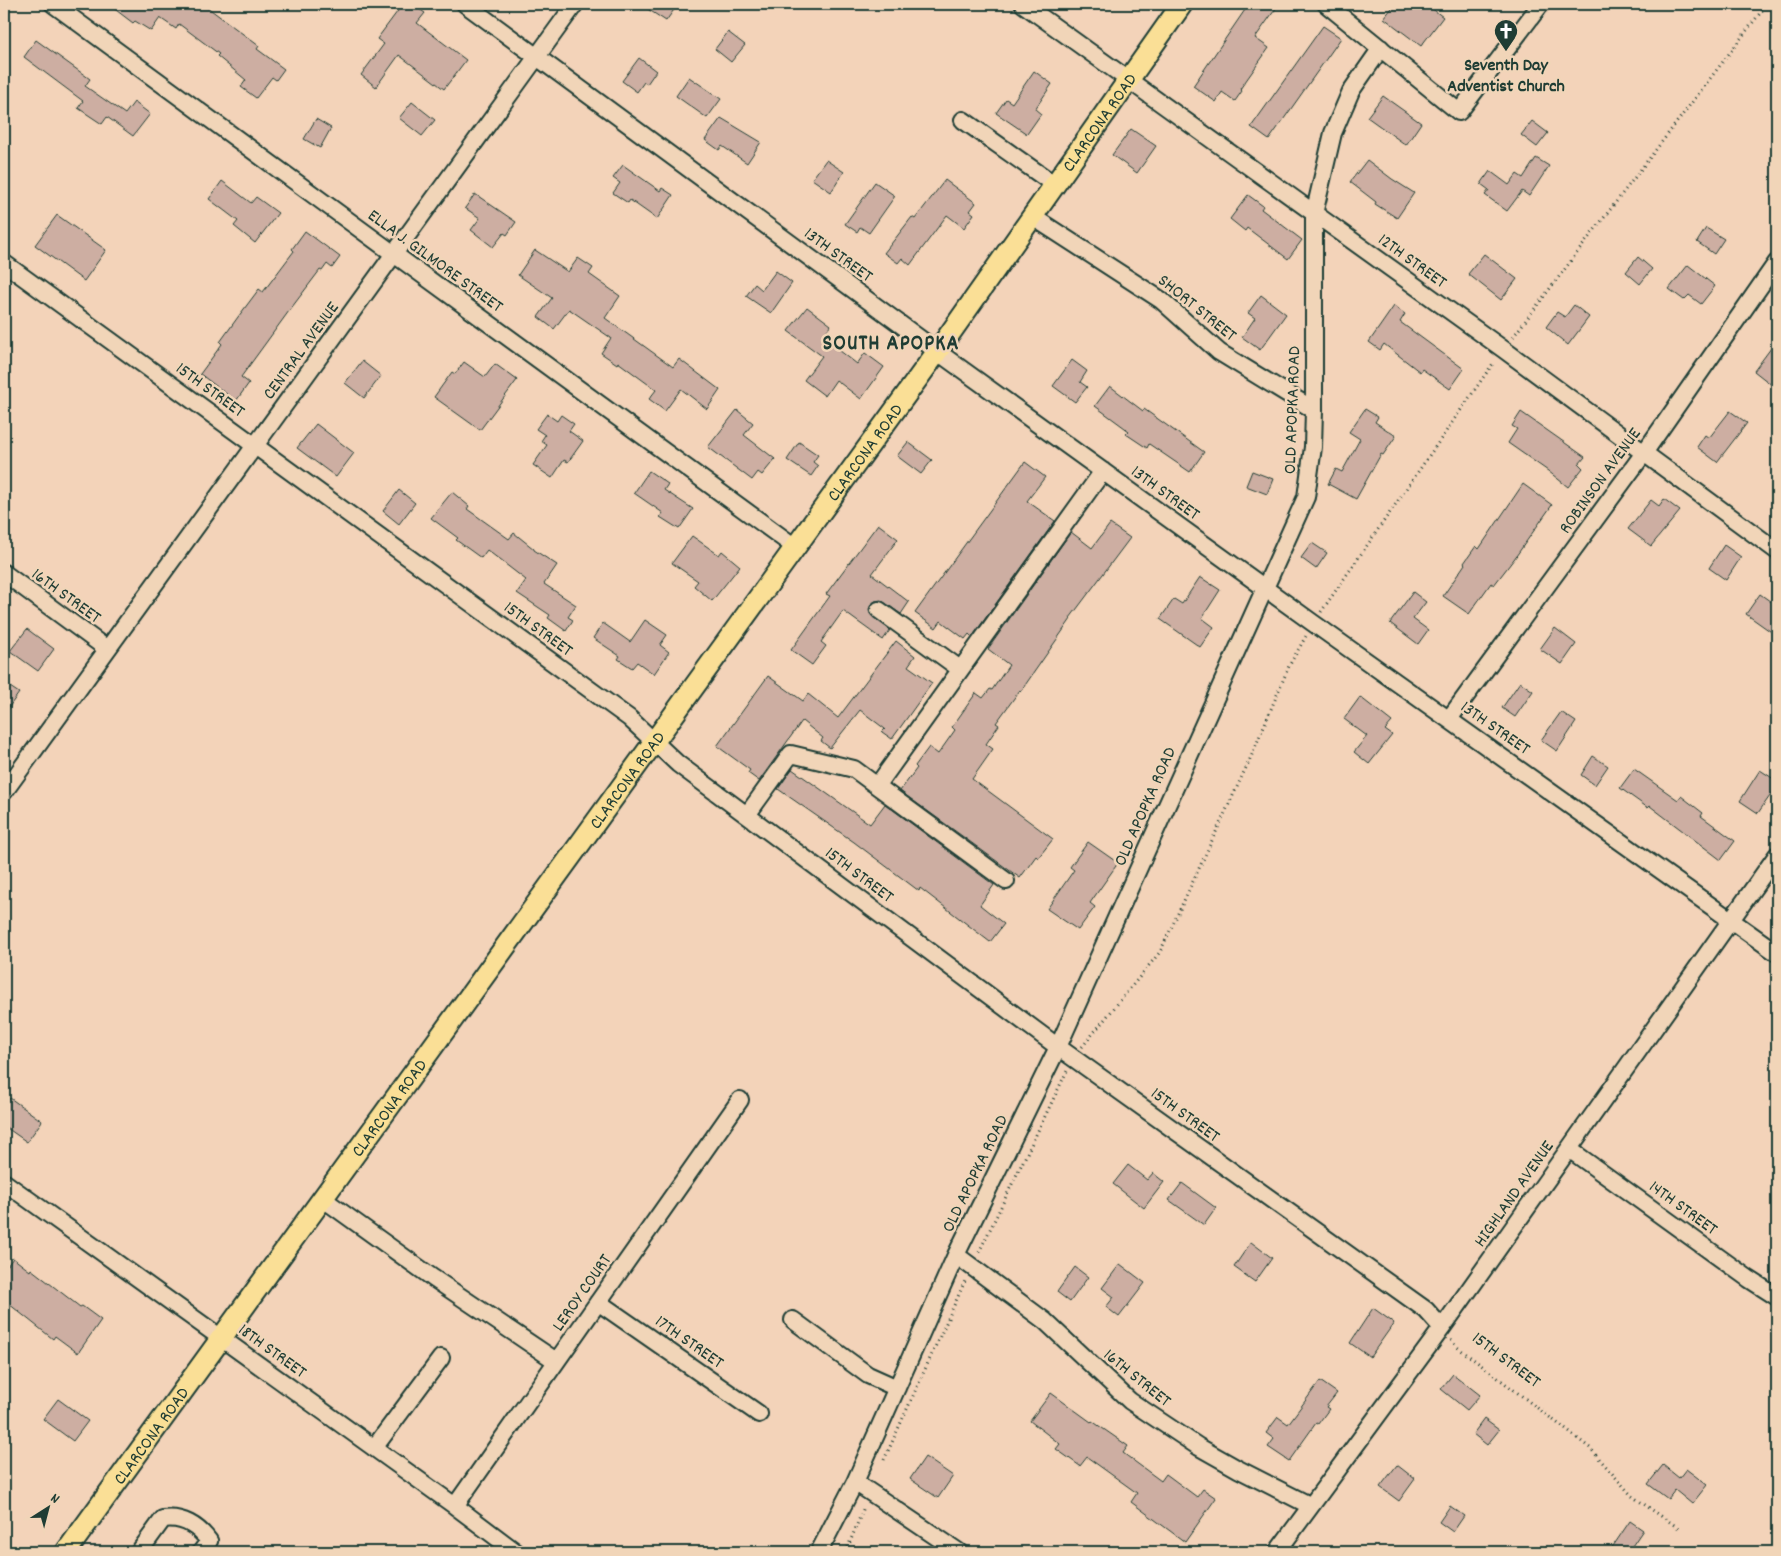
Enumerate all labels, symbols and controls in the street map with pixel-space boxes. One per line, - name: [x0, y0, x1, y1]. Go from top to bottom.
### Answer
- church icon: Seventh Day Adventist Church: [1493, 18, 1519, 52]
- place label: Seventh Day Adventist Church: [1447, 54, 1565, 100]
- street label: CLARCONA ROAD: [1058, 69, 1144, 178]
- street label: ELLA J. GILMORE STREET: [362, 204, 507, 320]
- street label: 13TH STREET: [798, 222, 877, 290]
- street label: 12TH STREET: [1372, 228, 1451, 296]
- street label: SHORT STREET: [1152, 269, 1241, 349]
- street label: CENTRAL AVENUE: [258, 297, 346, 406]
- district label: SOUTH APOPKA: [823, 329, 959, 360]
- street label: OLD APOPKA ROAD: [1279, 346, 1308, 475]
- street label: 15TH STREET: [170, 357, 249, 425]
- street label: CLARCONA ROAD: [822, 400, 910, 508]
- street label: ROBINSON AVENUE: [1554, 423, 1648, 540]
- street label: 13TH STREET: [1125, 460, 1204, 528]
- street label: 16TH STREET: [26, 563, 106, 631]
- street label: 15TH STREET: [498, 596, 577, 664]
- street label: 13TH STREET: [1455, 696, 1534, 762]
- street label: CLARCONA ROAD: [584, 727, 672, 835]
- street label: OLD APOPKA ROAD: [1109, 743, 1184, 871]
- street label: 15TH STREET: [819, 842, 898, 910]
- street label: CLARCONA ROAD: [347, 1055, 434, 1163]
- street label: 15TH STREET: [1145, 1082, 1224, 1150]
- street label: OLD APOPKA ROAD: [937, 1111, 1016, 1237]
- street label: HIGHLAND AVENUE: [1469, 1136, 1561, 1253]
- street label: 14TH STREET: [1643, 1176, 1722, 1242]
- street label: LEROY COURT: [547, 1250, 619, 1337]
- street label: 17TH STREET: [649, 1310, 728, 1376]
- street label: 18TH STREET: [232, 1319, 311, 1385]
- street label: 15TH STREET: [1466, 1327, 1545, 1395]
- street label: 16TH STREET: [1097, 1344, 1176, 1414]
- street label: CLARCONA ROAD: [109, 1383, 197, 1491]
- north arrow: [22, 1484, 72, 1534]
- text: N: [46, 1489, 63, 1509]

